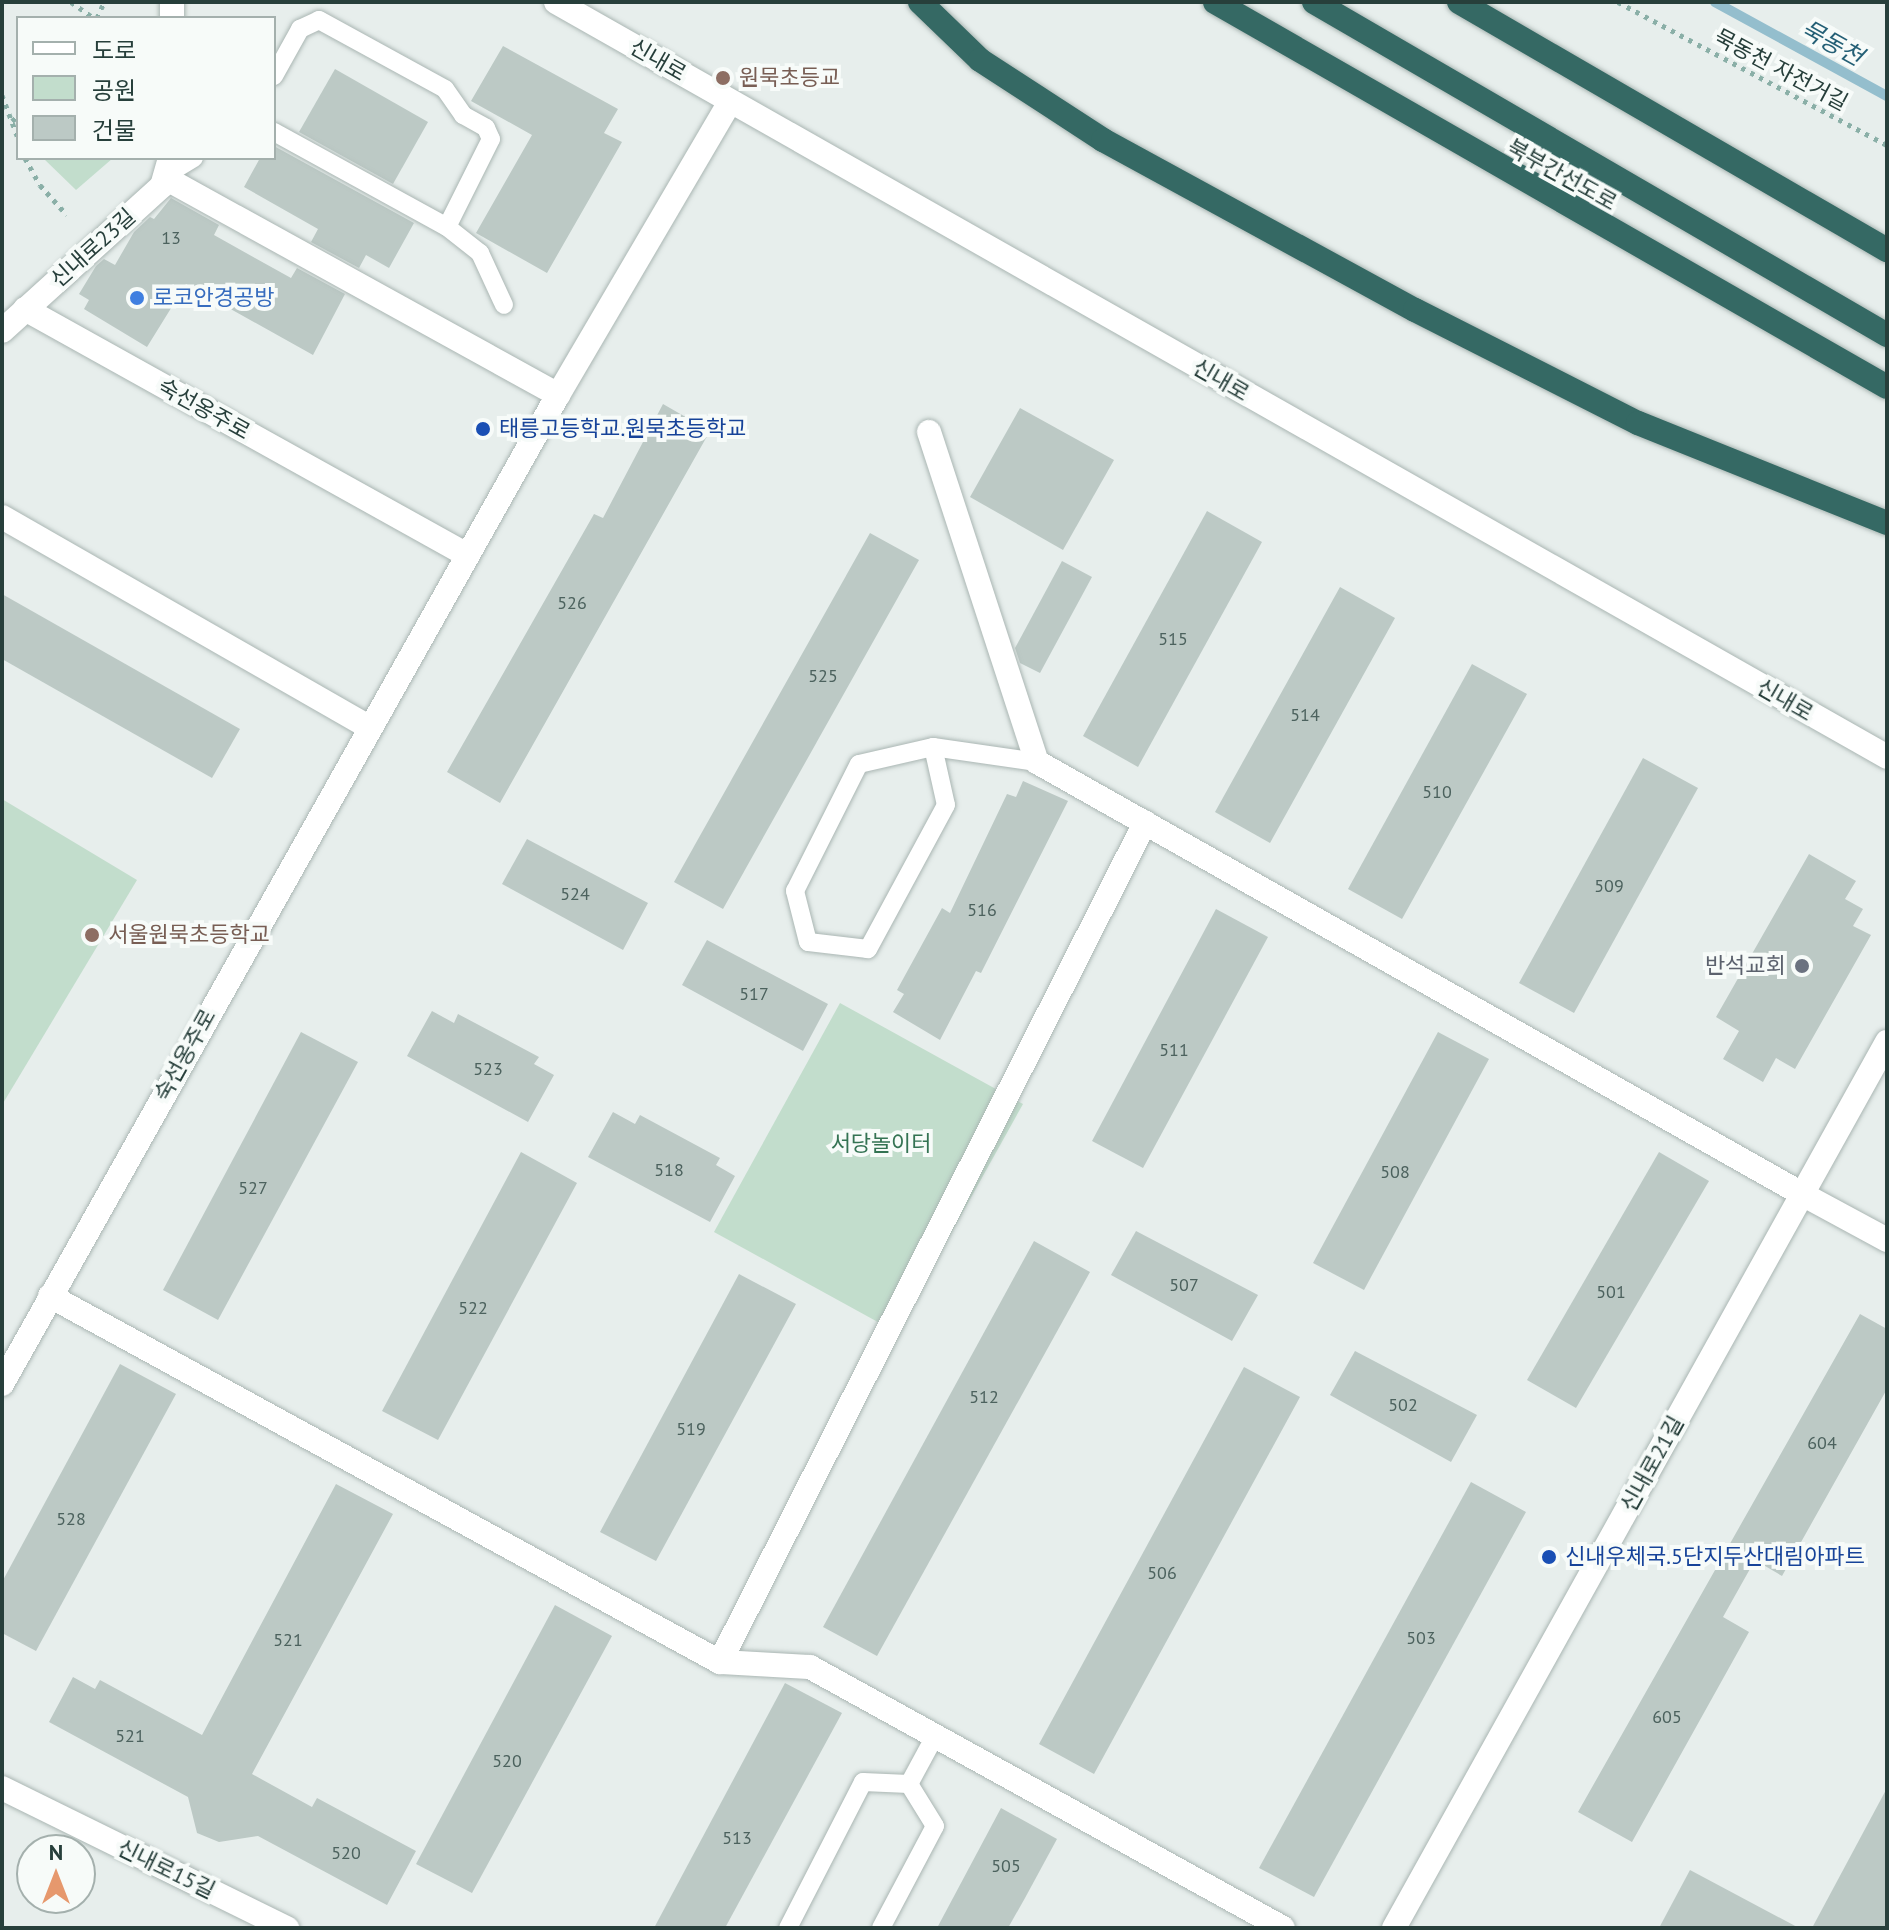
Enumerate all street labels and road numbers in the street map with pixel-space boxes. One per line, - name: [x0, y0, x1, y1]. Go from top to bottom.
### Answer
- street label: 묵동천 자전거길: [1710, 24, 1852, 116]
- street label: 신내로: [625, 33, 691, 87]
- street label: 북부간선도로: [1502, 134, 1622, 216]
- street label: 신내로23길: [45, 203, 141, 293]
- street label: 신내로: [1188, 353, 1254, 407]
- street label: 숙선옹주로: [153, 373, 255, 445]
- street label: 신내로: [1752, 673, 1818, 727]
- street label: 숙선옹주로: [149, 1004, 221, 1106]
- street label: 신내로21길: [1615, 1412, 1689, 1516]
- street label: 신내로15길: [113, 1834, 219, 1904]

